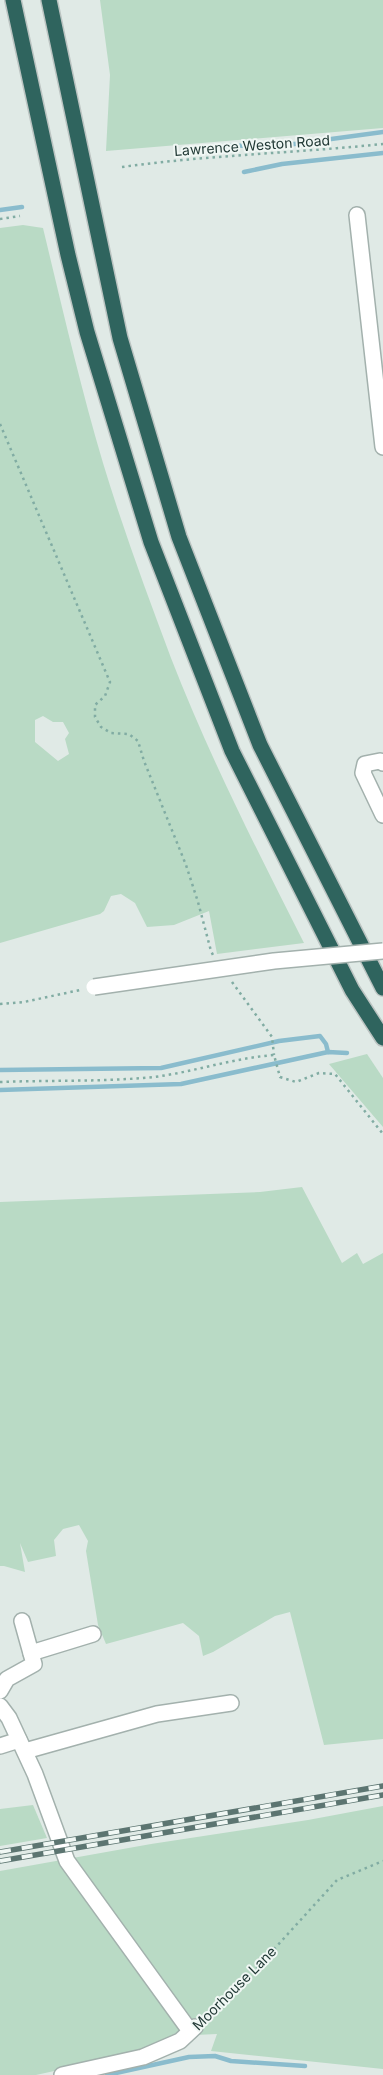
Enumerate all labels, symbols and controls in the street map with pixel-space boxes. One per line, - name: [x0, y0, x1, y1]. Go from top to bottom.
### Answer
- street label: Lawrence Weston Road: [173, 131, 331, 159]
- street label: Moorhouse Lane: [189, 1943, 279, 2033]

